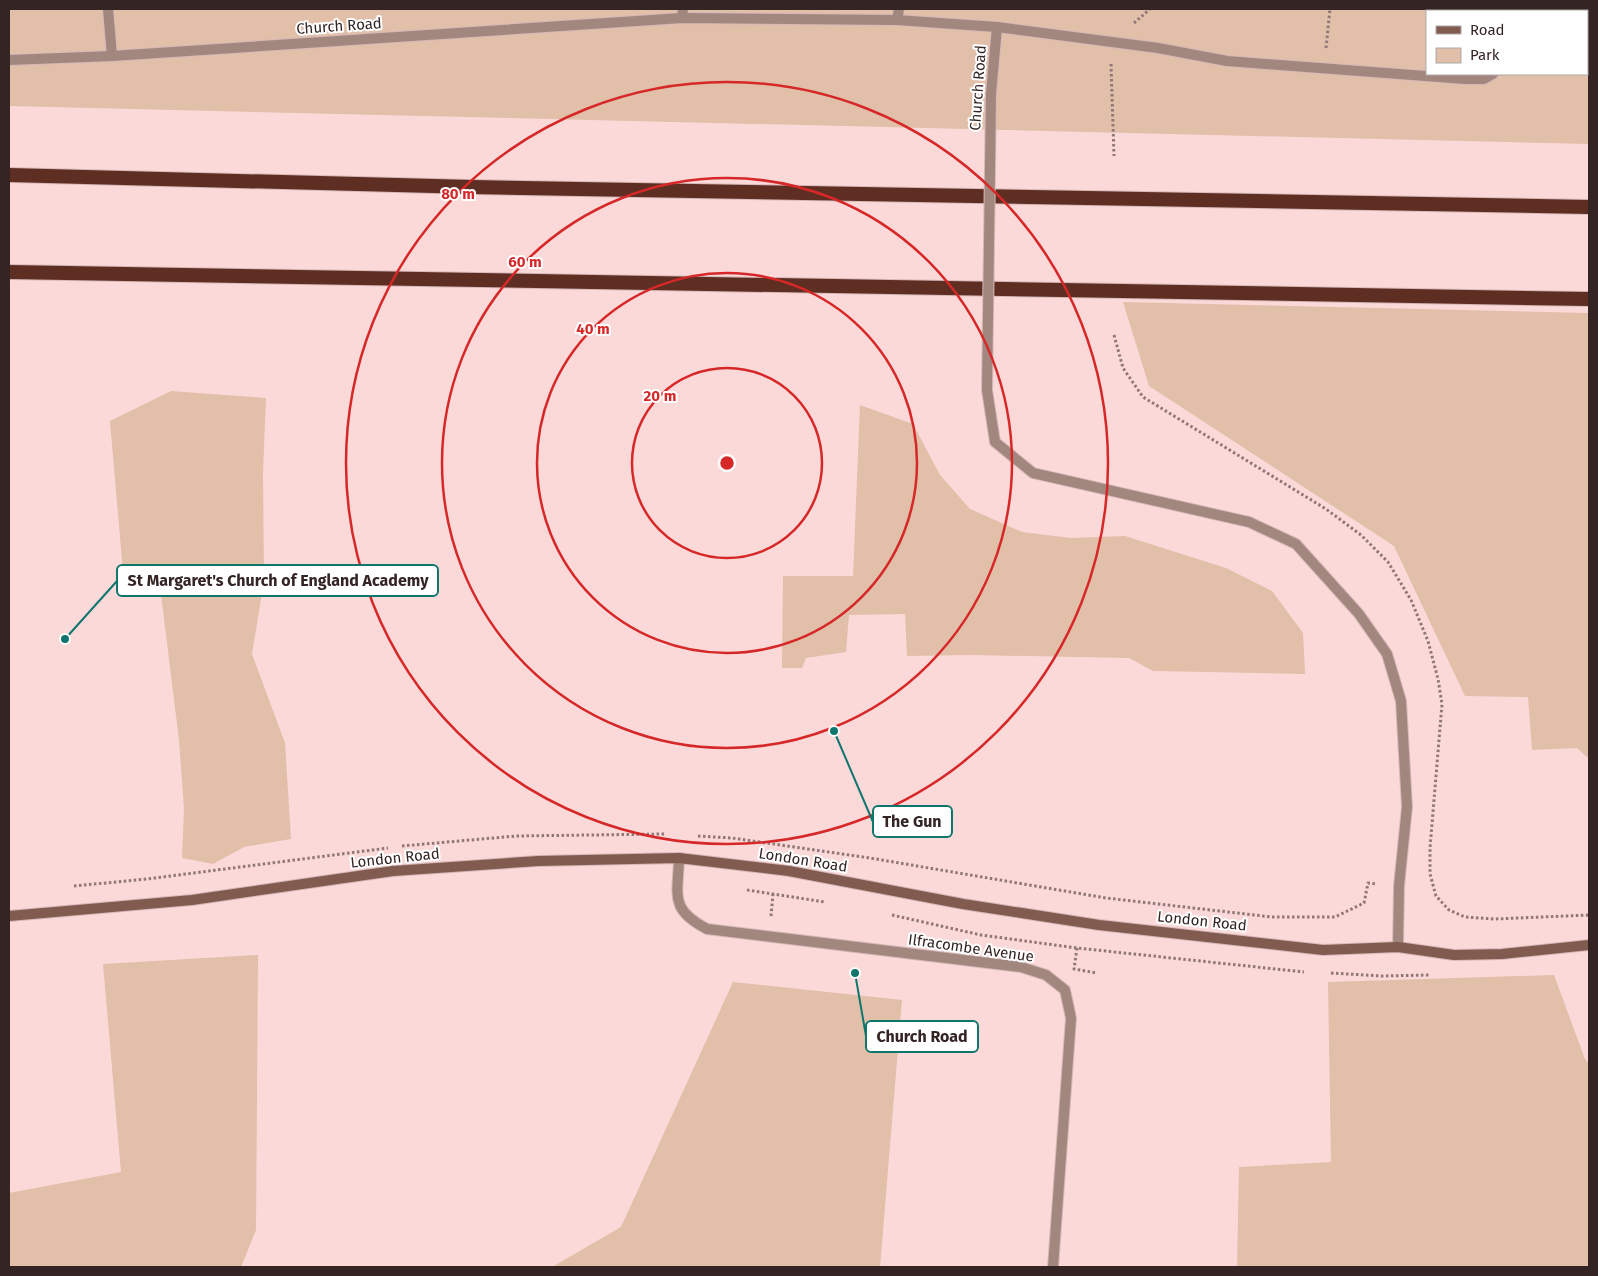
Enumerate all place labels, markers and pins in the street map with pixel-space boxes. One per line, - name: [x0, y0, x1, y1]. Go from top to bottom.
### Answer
- centre of rings: [718, 454, 736, 472]
- callout: St Margaret's Church of England Academy: [117, 565, 438, 596]
- callout: The Gun: [873, 806, 952, 837]
- callout: Church Road: [866, 1021, 978, 1052]

